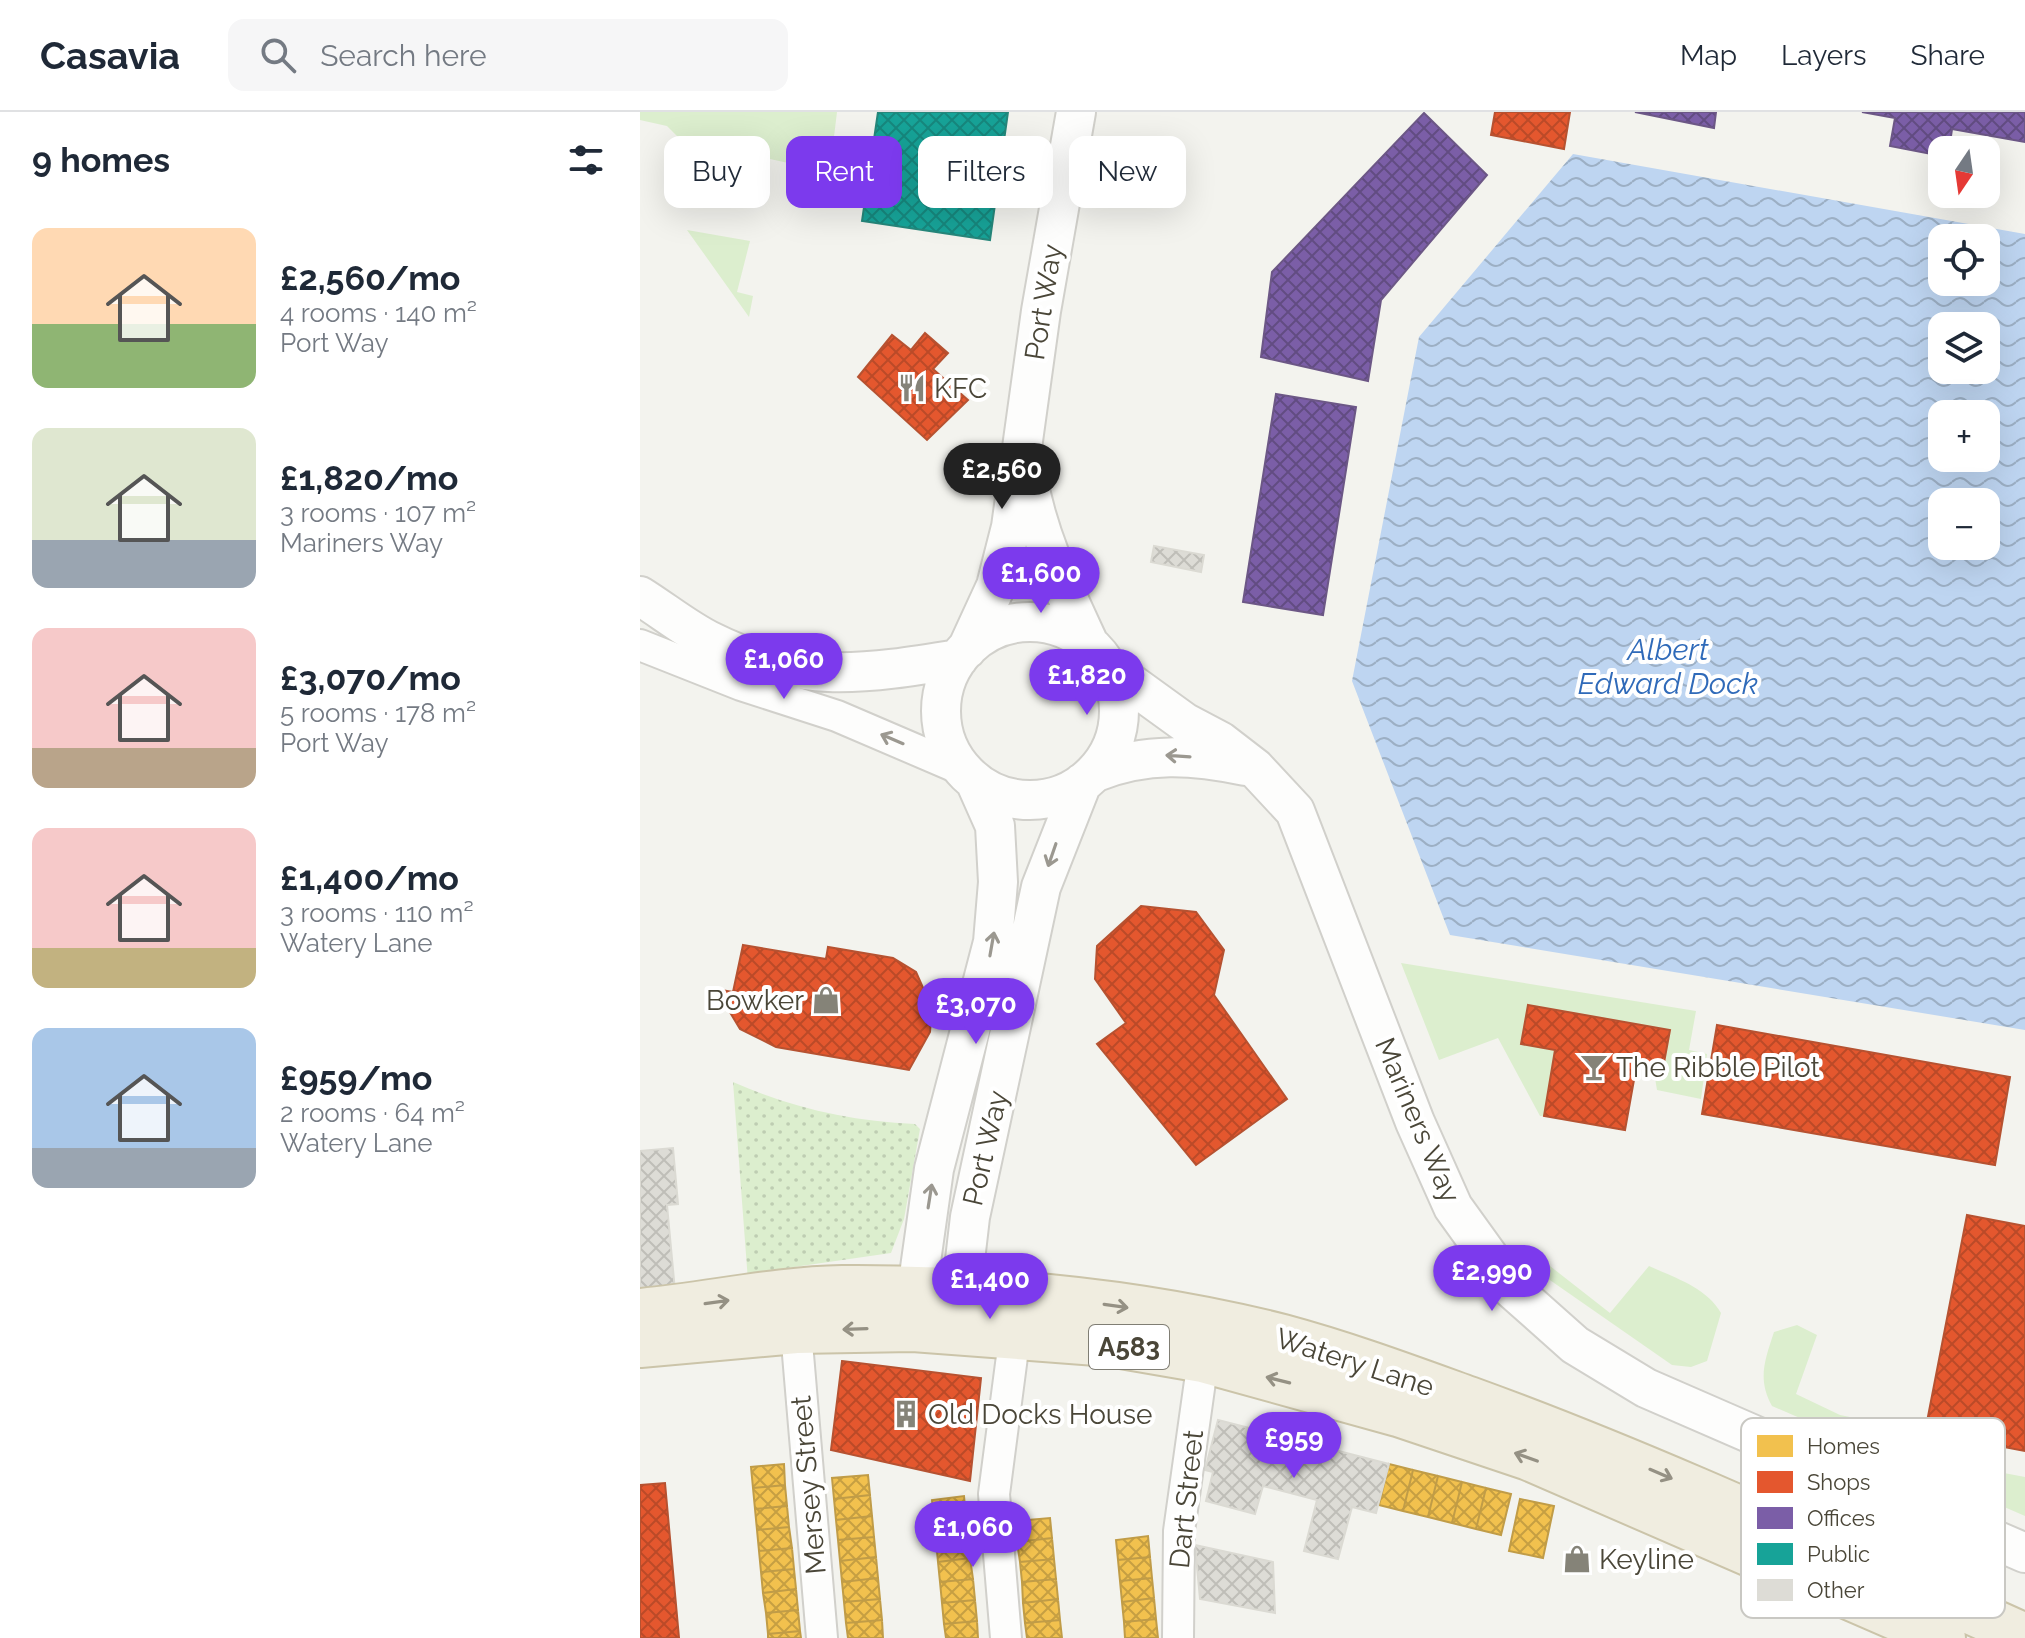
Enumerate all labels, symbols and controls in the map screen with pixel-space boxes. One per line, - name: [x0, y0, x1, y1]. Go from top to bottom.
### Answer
- search box: [228, 19, 788, 91]
- text: Casavia: [40, 33, 180, 78]
- icon: search: [256, 33, 300, 77]
- text: Search here: [320, 38, 487, 73]
- text: Map: [1680, 39, 1737, 72]
- text: Layers: [1781, 39, 1867, 72]
- text: Share: [1911, 39, 1985, 72]
- chip: Buy: [664, 136, 770, 208]
- chip: Rent: [786, 136, 902, 208]
- chip: Filters: [918, 136, 1053, 208]
- chip: New: [1069, 136, 1186, 208]
- north arrow: [1928, 136, 2000, 208]
- map controls: [1928, 136, 2000, 560]
- icon: filters: [564, 138, 608, 182]
- text: 9 homes: [32, 140, 170, 180]
- button: locate: [1928, 224, 2000, 296]
- street label: Port Way: [1018, 242, 1069, 362]
- text: £2,560/mo: [280, 258, 460, 298]
- icon: home: [96, 260, 192, 356]
- text: 4 rooms · 140 m²: [280, 298, 477, 328]
- button: layers: [1928, 312, 2000, 384]
- text: Port Way: [280, 328, 389, 358]
- place label: KFC: [934, 372, 987, 405]
- restaurant icon: KFC: [897, 373, 927, 403]
- button: +: [1928, 400, 2000, 472]
- pin: £2,560: [937, 443, 1067, 511]
- text: £2,560: [961, 454, 1043, 484]
- text: £1,820/mo: [280, 458, 458, 498]
- icon: home: [96, 460, 192, 556]
- button: −: [1928, 488, 2000, 560]
- text: 3 rooms · 107 m²: [280, 498, 476, 528]
- text: Mariners Way: [280, 528, 443, 558]
- pin: £1,600: [976, 547, 1106, 615]
- text: £1,600: [1001, 558, 1081, 588]
- water label: Albert Edward Dock: [1578, 632, 1758, 701]
- pin: £1,060: [719, 633, 849, 701]
- text: £1,060: [744, 644, 824, 674]
- pin: £1,820: [1022, 649, 1152, 717]
- text: £3,070/mo: [280, 658, 461, 698]
- icon: home: [96, 660, 192, 756]
- text: £1,820: [1047, 660, 1127, 690]
- text: 5 rooms · 178 m²: [280, 698, 476, 728]
- text: Port Way: [280, 728, 389, 758]
- one-way arrow: [880, 731, 905, 746]
- one-way arrow: [1165, 748, 1192, 763]
- one-way arrow: [1043, 842, 1058, 867]
- text: £1,400/mo: [280, 858, 459, 898]
- icon: home: [96, 860, 192, 956]
- text: 3 rooms · 110 m²: [280, 898, 474, 928]
- text: Watery Lane: [280, 928, 433, 958]
- one-way arrow: [985, 932, 1000, 957]
- pin: £3,070: [911, 978, 1041, 1046]
- place label: Bowker: [706, 984, 804, 1017]
- shop icon: Bowker: [811, 985, 841, 1015]
- text: £3,070: [935, 989, 1017, 1019]
- street label: Mariners Way: [1368, 1033, 1467, 1208]
- place label: The Ribble Pilot: [1616, 1051, 1821, 1084]
- bar icon: The Ribble Pilot: [1579, 1052, 1609, 1082]
- text: £959/mo: [280, 1058, 432, 1098]
- icon: home: [96, 1060, 192, 1156]
- street label: Port Way: [956, 1087, 1015, 1209]
- text: 2 rooms · 64 m²: [280, 1098, 465, 1128]
- text: Watery Lane: [280, 1128, 433, 1158]
- one-way arrow: [923, 1184, 938, 1210]
- pin: £2,990: [1427, 1245, 1557, 1313]
- pin: £1,400: [925, 1253, 1055, 1321]
- text: £2,990: [1451, 1256, 1533, 1286]
- text: £1,400: [950, 1264, 1030, 1294]
- one-way arrow: [704, 1294, 730, 1309]
- one-way arrow: [1103, 1299, 1128, 1314]
- street label: Watery Lane: [1272, 1321, 1438, 1404]
- one-way arrow: [842, 1322, 869, 1337]
- road number: A583: [1089, 1325, 1169, 1369]
- one-way arrow: [1266, 1371, 1292, 1386]
- street label: Mersey Street: [784, 1394, 833, 1576]
- place label: Old Docks House: [928, 1398, 1152, 1431]
- building icon: Old Docks House: [891, 1399, 921, 1429]
- pin: £959: [1247, 1412, 1341, 1480]
- legend: [1741, 1418, 2005, 1618]
- text: £959: [1264, 1423, 1324, 1453]
- street label: Dart Street: [1163, 1428, 1210, 1570]
- text: Homes: [1807, 1433, 1880, 1459]
- one-way arrow: [1514, 1449, 1539, 1464]
- one-way arrow: [1648, 1467, 1673, 1482]
- text: Shops: [1807, 1469, 1870, 1495]
- pin: £1,060: [908, 1501, 1038, 1569]
- text: Offices: [1807, 1505, 1875, 1531]
- text: £1,060: [933, 1512, 1013, 1542]
- text: Public: [1807, 1541, 1870, 1567]
- place label: Keyline: [1599, 1543, 1694, 1576]
- shop icon: Keyline: [1562, 1544, 1592, 1574]
- text: Other: [1807, 1577, 1865, 1603]

